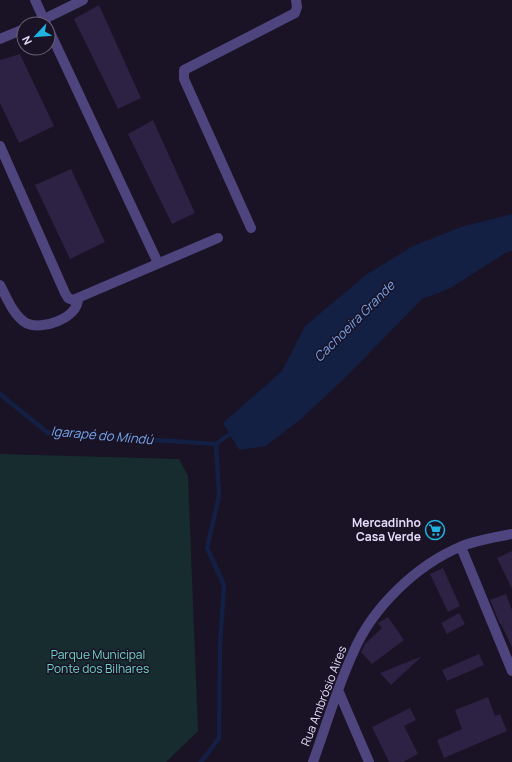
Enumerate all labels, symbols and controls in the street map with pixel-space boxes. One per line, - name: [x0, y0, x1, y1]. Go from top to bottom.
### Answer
- north arrow: [16, 16, 56, 56]
- text: N: [18, 34, 35, 47]
- water label: Cachoeira Grande: [310, 276, 399, 365]
- water label: Igarapé do Mindú: [50, 422, 155, 449]
- place label: Mercadinho Casa Verde: [352, 514, 421, 545]
- supermarket icon: Mercadinho Casa Verde: [424, 519, 446, 541]
- street label: Rua Ambrósio Aires: [297, 643, 351, 749]
- park label: Parque Municipal Ponte dos Bilhares: [47, 646, 149, 677]

